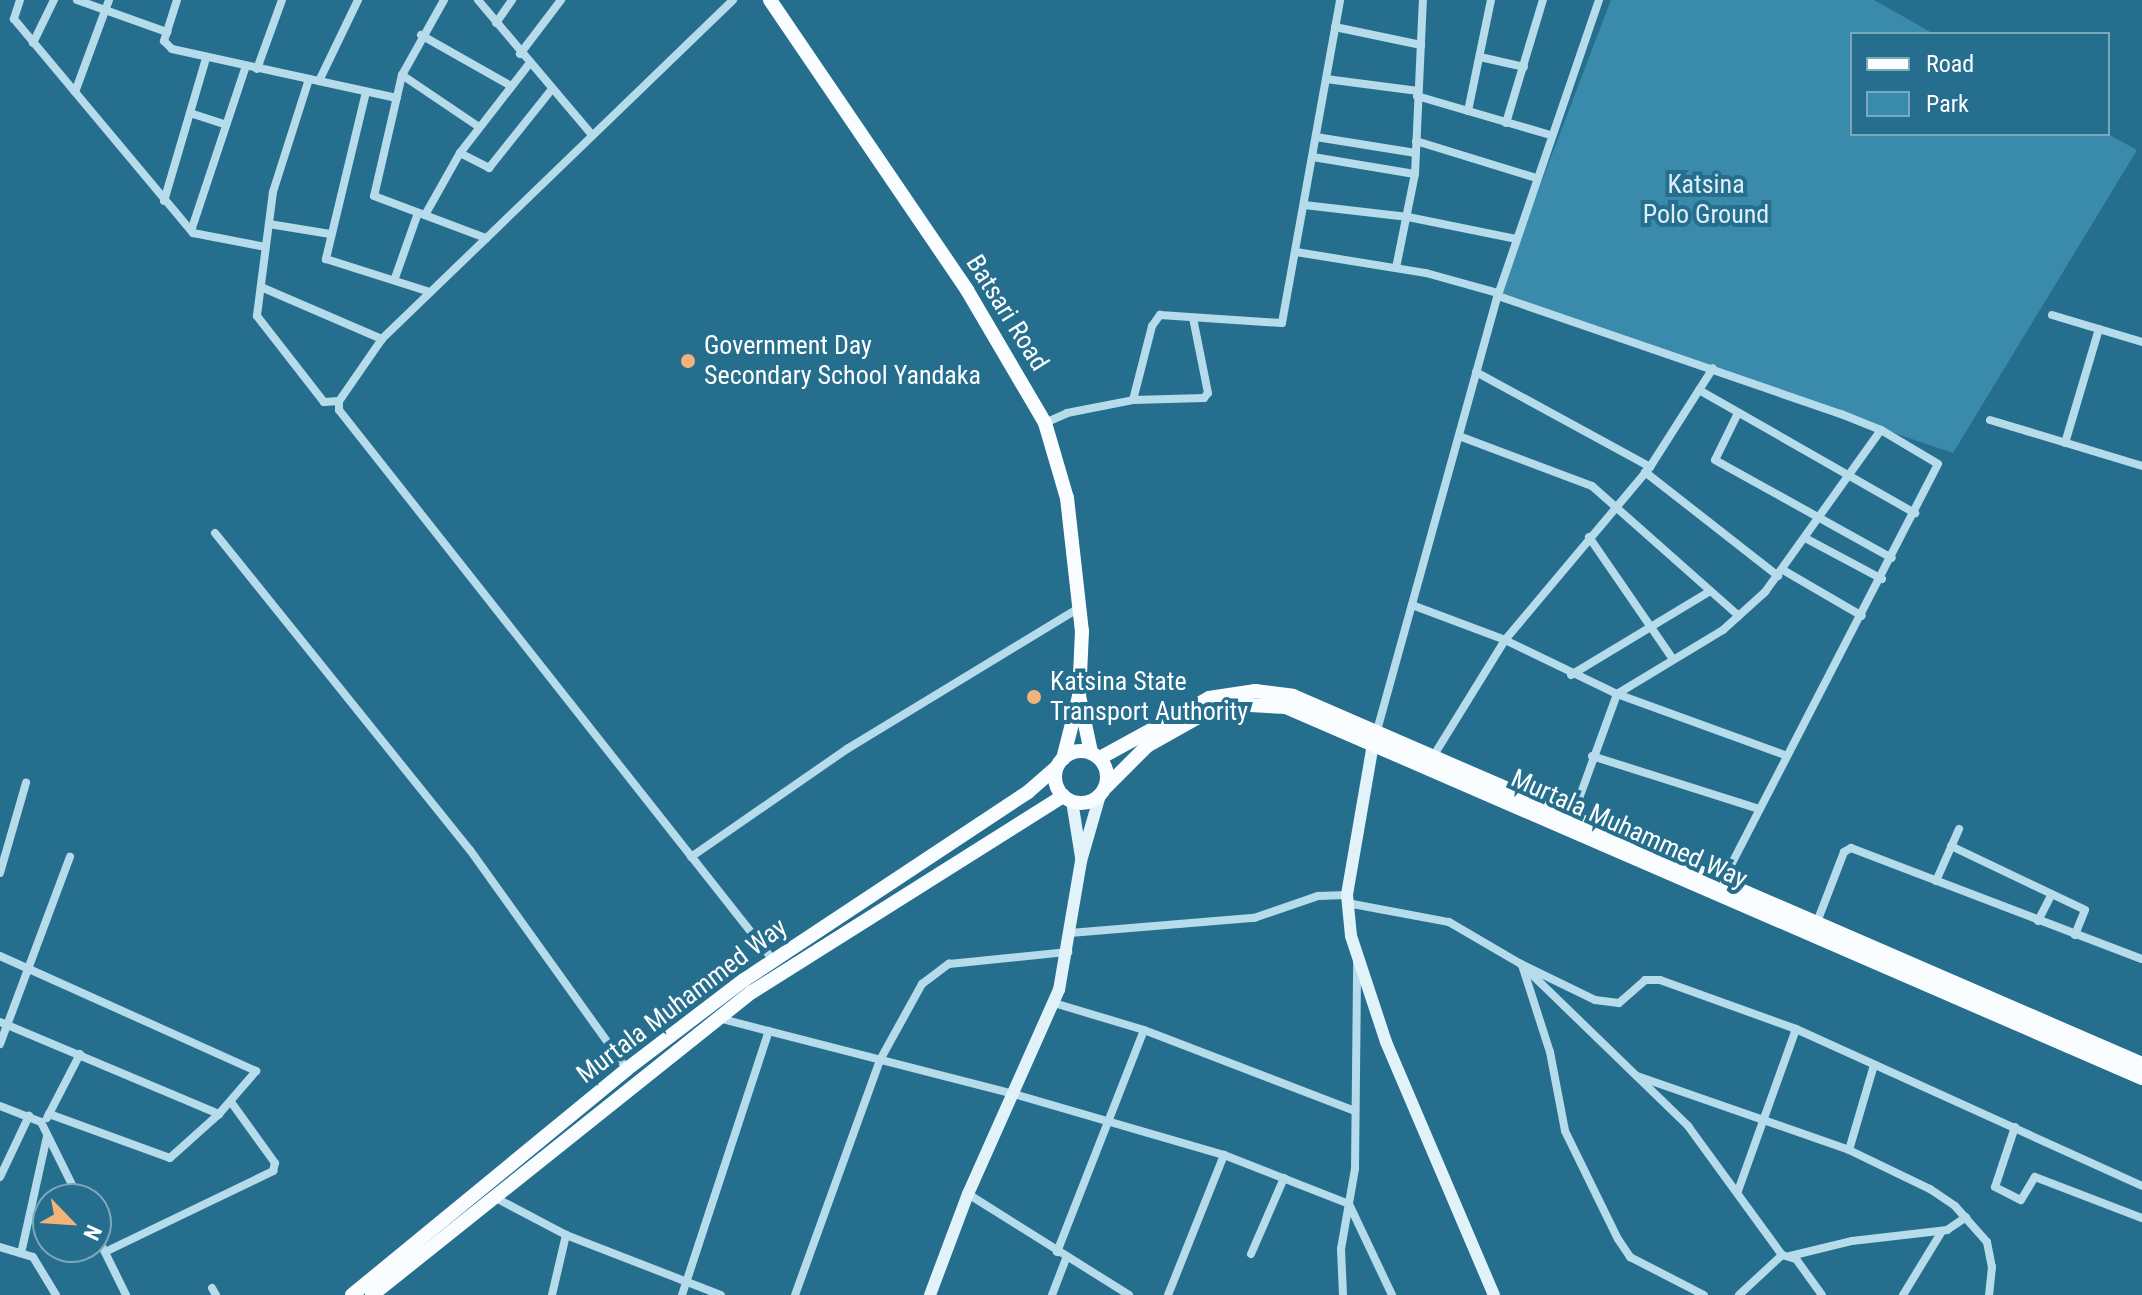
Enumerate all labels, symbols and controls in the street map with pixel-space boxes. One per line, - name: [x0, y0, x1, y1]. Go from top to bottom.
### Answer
- legend: [1850, 32, 2110, 136]
- text: Road: [1926, 50, 1974, 78]
- text: Park: [1926, 90, 1969, 118]
- park label: Katsina Polo Ground: [1643, 169, 1769, 230]
- street label: Batsari Road: [959, 249, 1055, 377]
- place label: Government Day Secondary School Yandaka: [704, 330, 981, 392]
- marker: Government Day Secondary School Yandaka: [679, 352, 697, 370]
- place label: Katsina State Transport Authority: [1050, 666, 1248, 728]
- marker: Katsina State Transport Authority: [1025, 688, 1043, 706]
- street label: Murtala Muhammed Way: [1506, 763, 1752, 895]
- street label: Murtala Muhammed Way: [571, 912, 793, 1090]
- north arrow: [32, 1183, 112, 1263]
- text: N: [78, 1221, 107, 1244]

